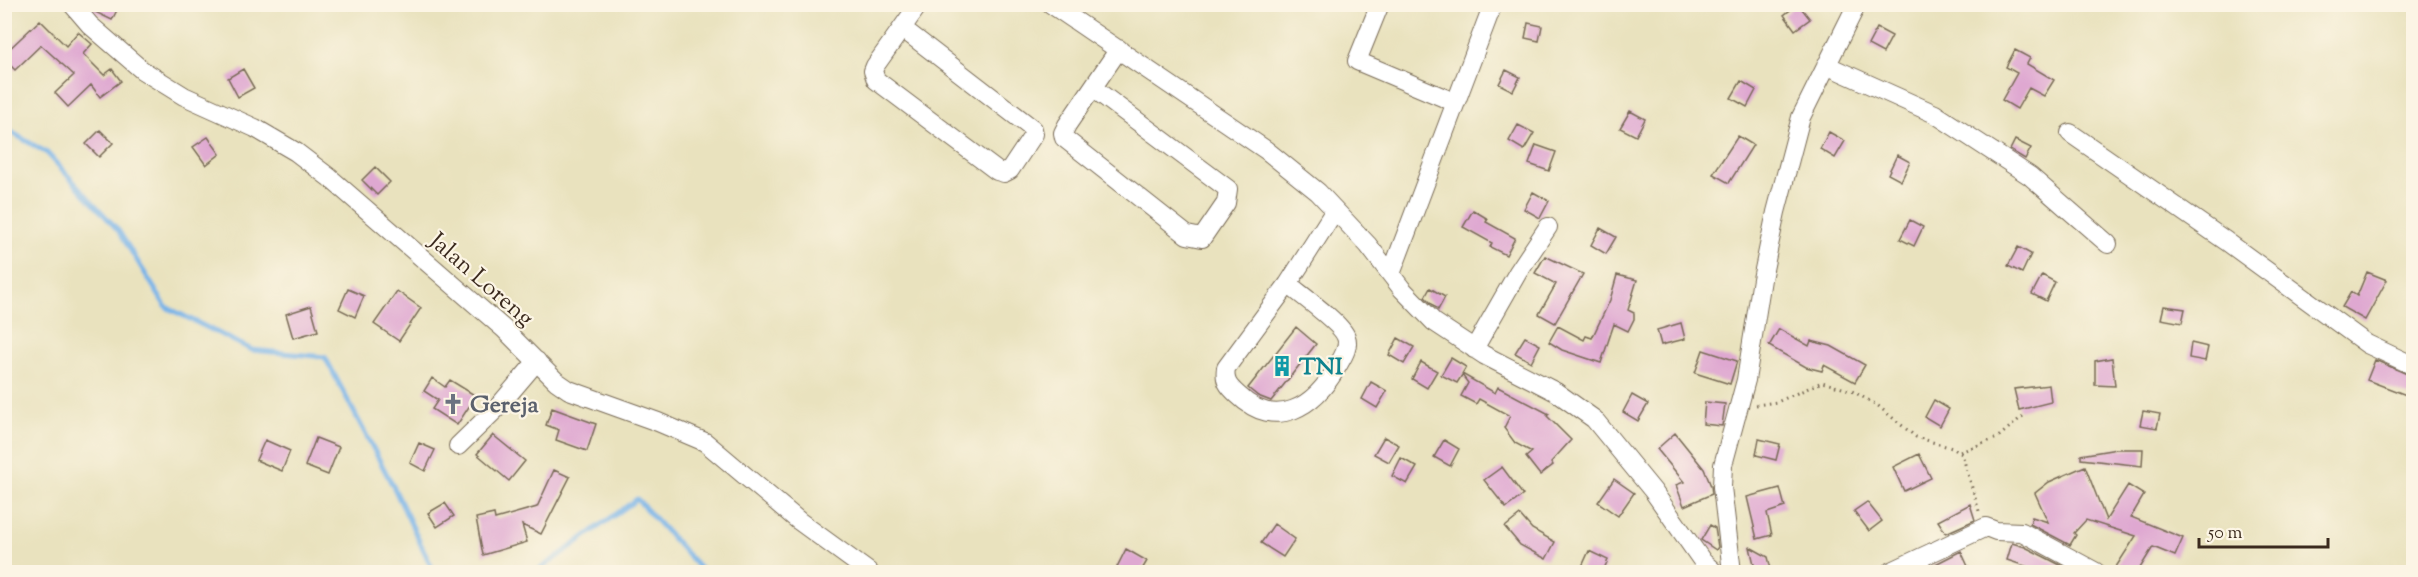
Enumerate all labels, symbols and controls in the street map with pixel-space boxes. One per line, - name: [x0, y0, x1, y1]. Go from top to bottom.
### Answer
- street label: Jalan Loreng: [420, 224, 541, 336]
- place label: TNI: [1299, 351, 1343, 385]
- building icon: TNI: [1270, 354, 1294, 378]
- place label: Gereja: [470, 389, 540, 423]
- church icon: Gereja: [441, 392, 465, 416]
- scale bar: [2199, 511, 2328, 549]
- text: 50 m: [2207, 521, 2243, 547]

